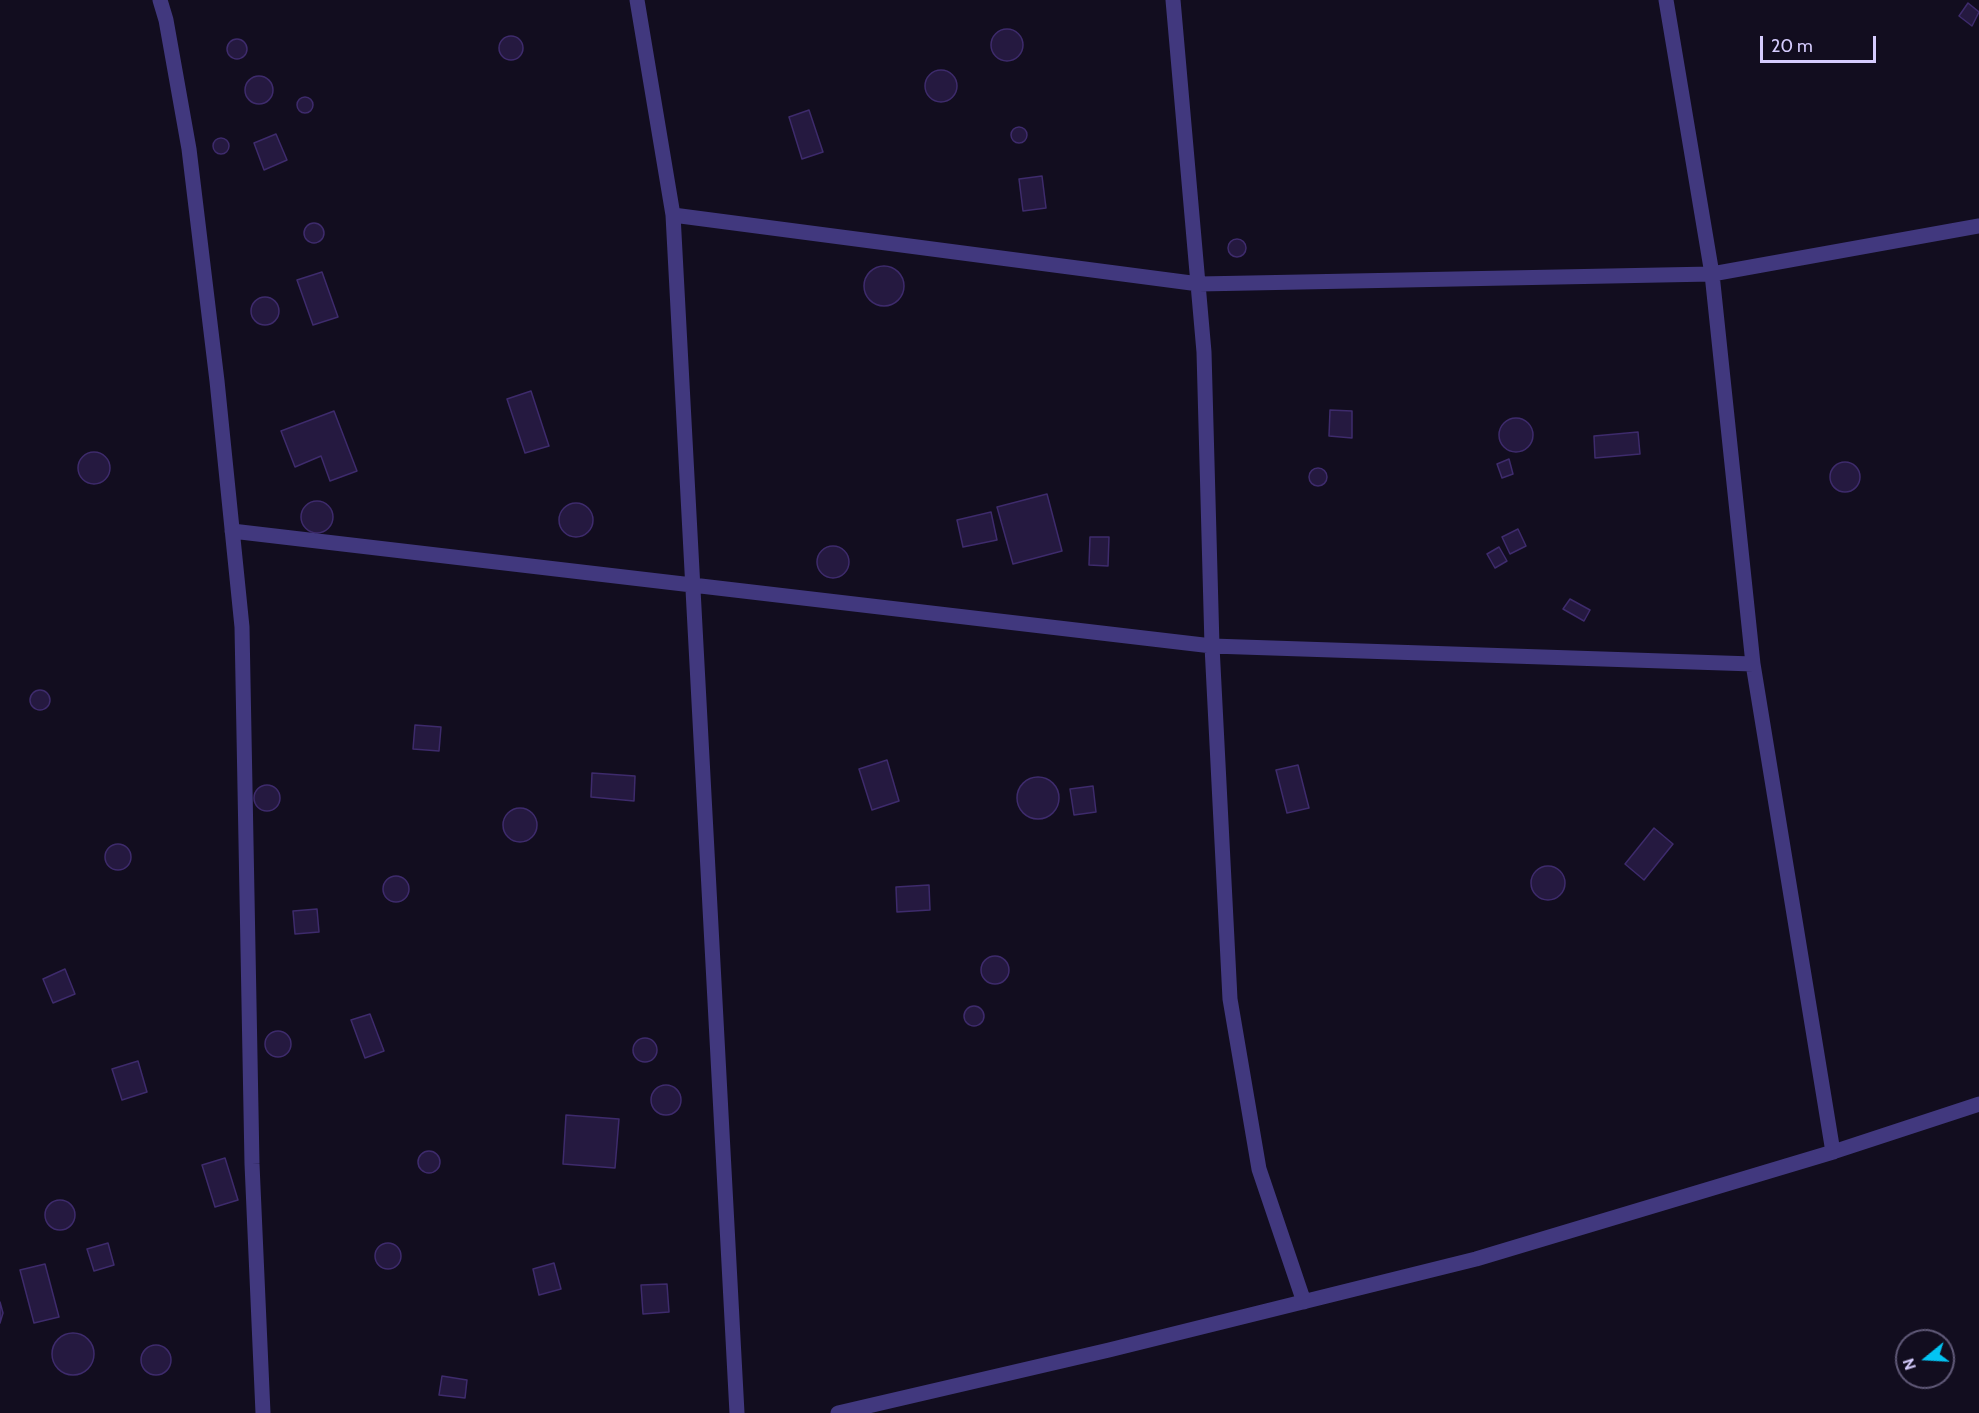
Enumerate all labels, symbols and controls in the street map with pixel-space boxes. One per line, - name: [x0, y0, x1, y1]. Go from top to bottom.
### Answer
- scale bar: [1763, 24, 1878, 62]
- text: 20 m: [1771, 35, 1813, 57]
- north arrow: [1895, 1329, 1955, 1389]
- text: N: [1899, 1356, 1920, 1372]

